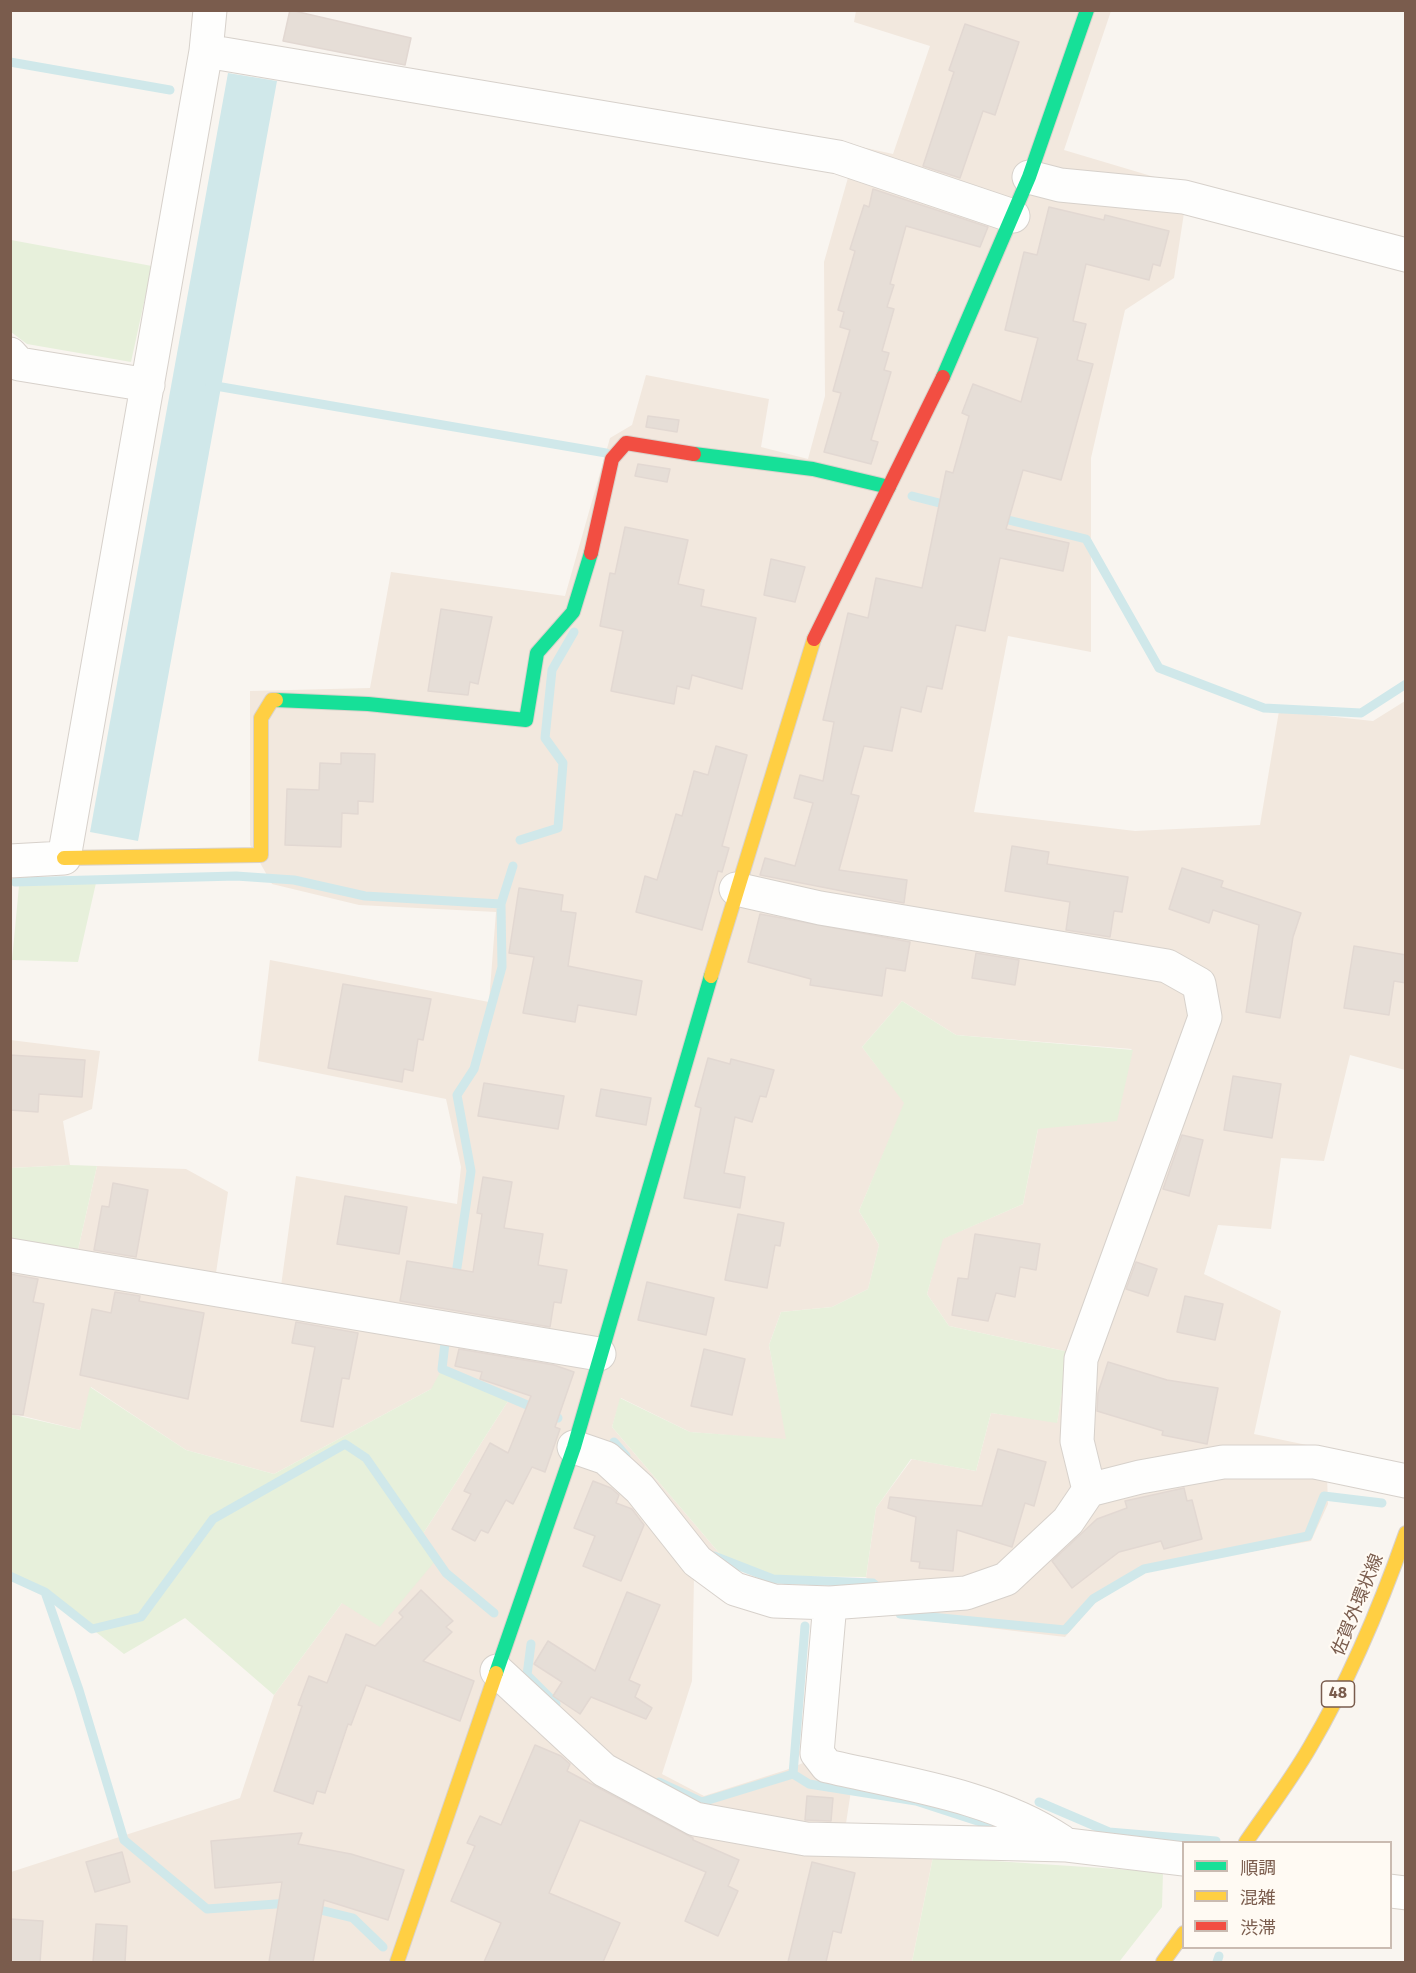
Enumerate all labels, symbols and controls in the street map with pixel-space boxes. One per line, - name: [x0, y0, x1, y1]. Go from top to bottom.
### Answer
- street label: 佐賀外環状線: [1328, 1551, 1388, 1659]
- road number: 48: [1322, 1681, 1354, 1707]
- legend: [1182, 1841, 1392, 1949]
- text: 順調: [1240, 1857, 1276, 1879]
- text: 混雑: [1240, 1887, 1276, 1909]
- text: 渋滞: [1240, 1917, 1276, 1939]

